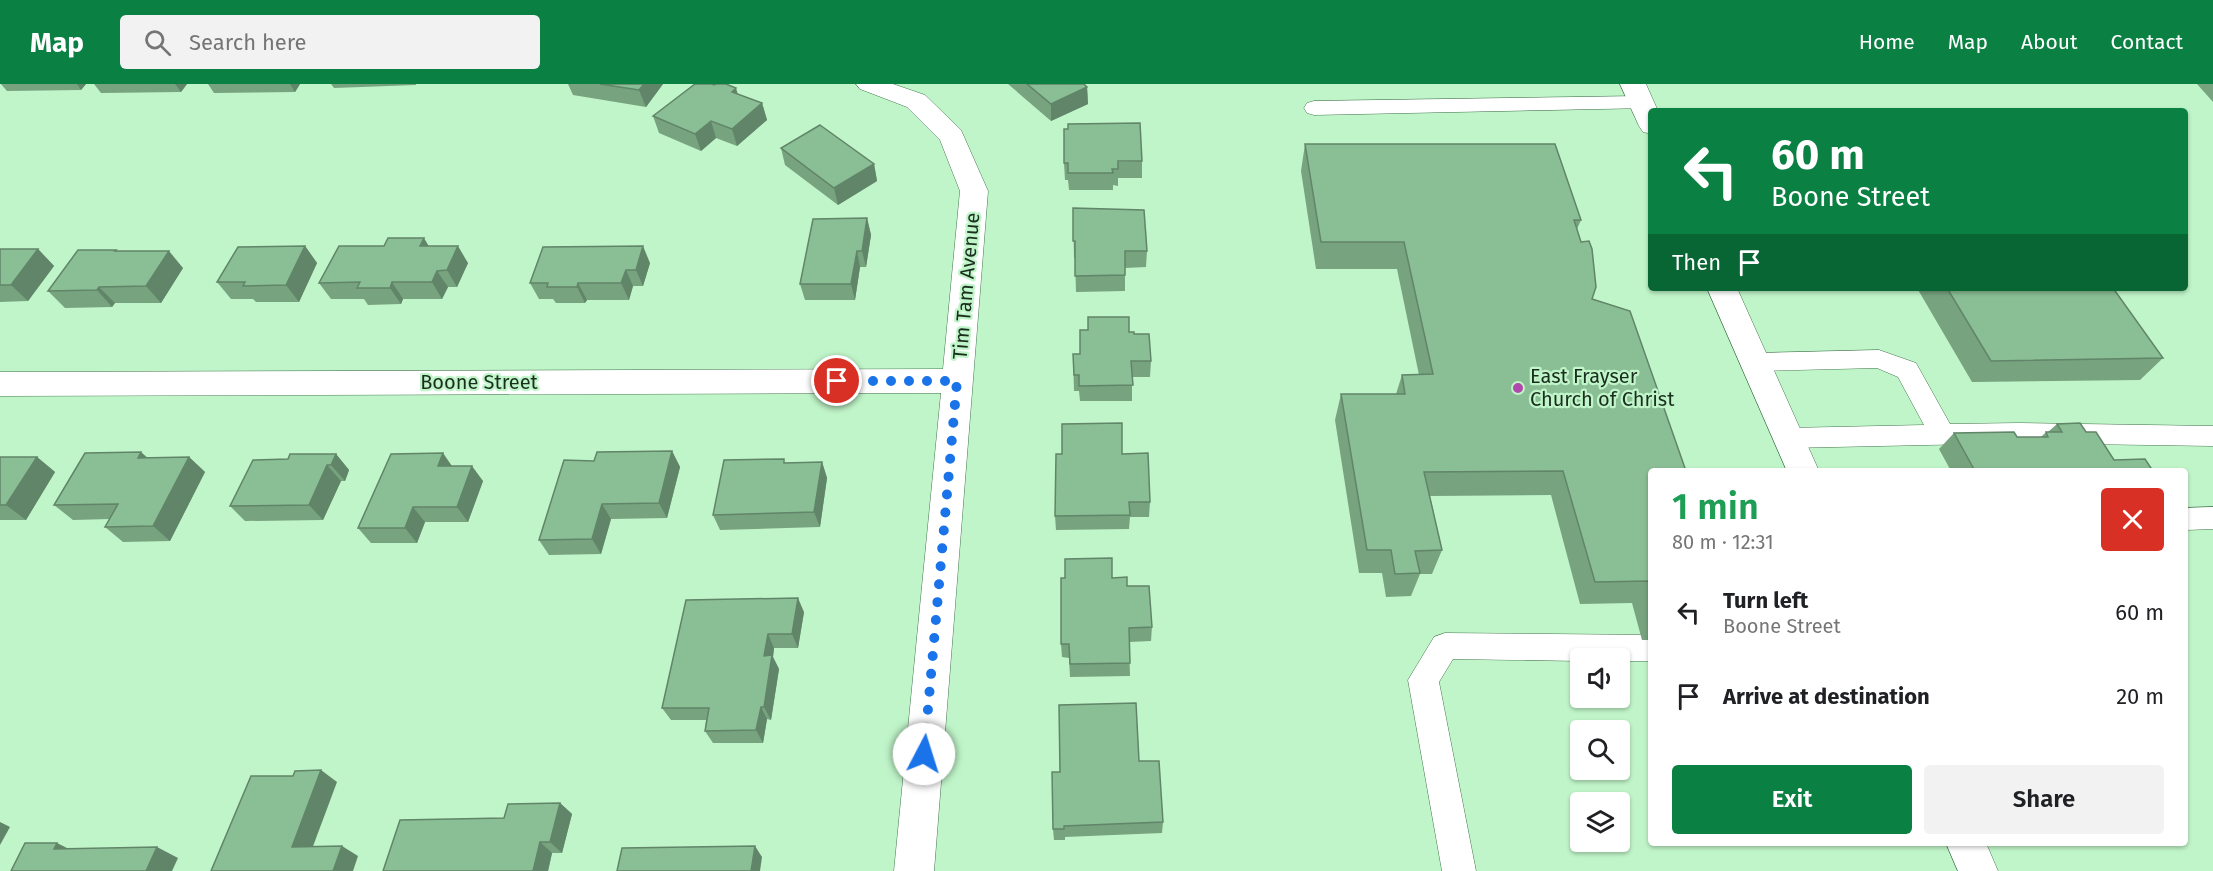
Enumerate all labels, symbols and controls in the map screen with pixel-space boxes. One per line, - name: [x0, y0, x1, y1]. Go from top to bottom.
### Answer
- search box: [120, 15, 540, 69]
- text: Map: [30, 26, 84, 59]
- icon: search: [141, 26, 174, 59]
- text: Search here: [189, 29, 307, 56]
- text: Home: [1859, 29, 1915, 55]
- text: Map: [1948, 29, 1988, 55]
- text: About: [2021, 29, 2078, 55]
- text: Contact: [2111, 29, 2183, 55]
- text: 60 m: [1771, 130, 1865, 180]
- icon: left: [1672, 132, 1750, 210]
- text: Boone Street: [1771, 181, 1930, 213]
- street label: Tim Tam Avenue: [948, 212, 984, 360]
- icon: arrive: [1733, 246, 1766, 279]
- text: Then: [1672, 249, 1721, 276]
- pin: [811, 355, 862, 406]
- icon: arrive: [820, 364, 853, 397]
- place label: East Frayser Church of Christ: [1530, 364, 1675, 411]
- street label: Boone Street: [420, 370, 539, 394]
- marker: East Frayser Church of Christ: [1511, 381, 1525, 395]
- text: 1 min: [1672, 485, 1759, 529]
- button: close: [2101, 488, 2164, 551]
- text: 80 m · 12:31: [1672, 530, 1774, 554]
- text: Turn left: [1723, 587, 1808, 614]
- icon: left: [1672, 596, 1705, 629]
- text: 60 m: [2115, 599, 2164, 626]
- text: Boone Street: [1723, 614, 1841, 638]
- map controls: [1570, 648, 1630, 852]
- button: sound: [1570, 648, 1630, 708]
- icon: arrive: [1672, 680, 1705, 713]
- text: Arrive at destination: [1723, 683, 1930, 710]
- text: 20 m: [2116, 683, 2164, 710]
- button: search: [1570, 720, 1630, 780]
- position arrow: [892, 722, 956, 786]
- button: Exit: [1672, 765, 1912, 834]
- button: Share: [1924, 765, 2164, 834]
- button: layers: [1570, 792, 1630, 852]

